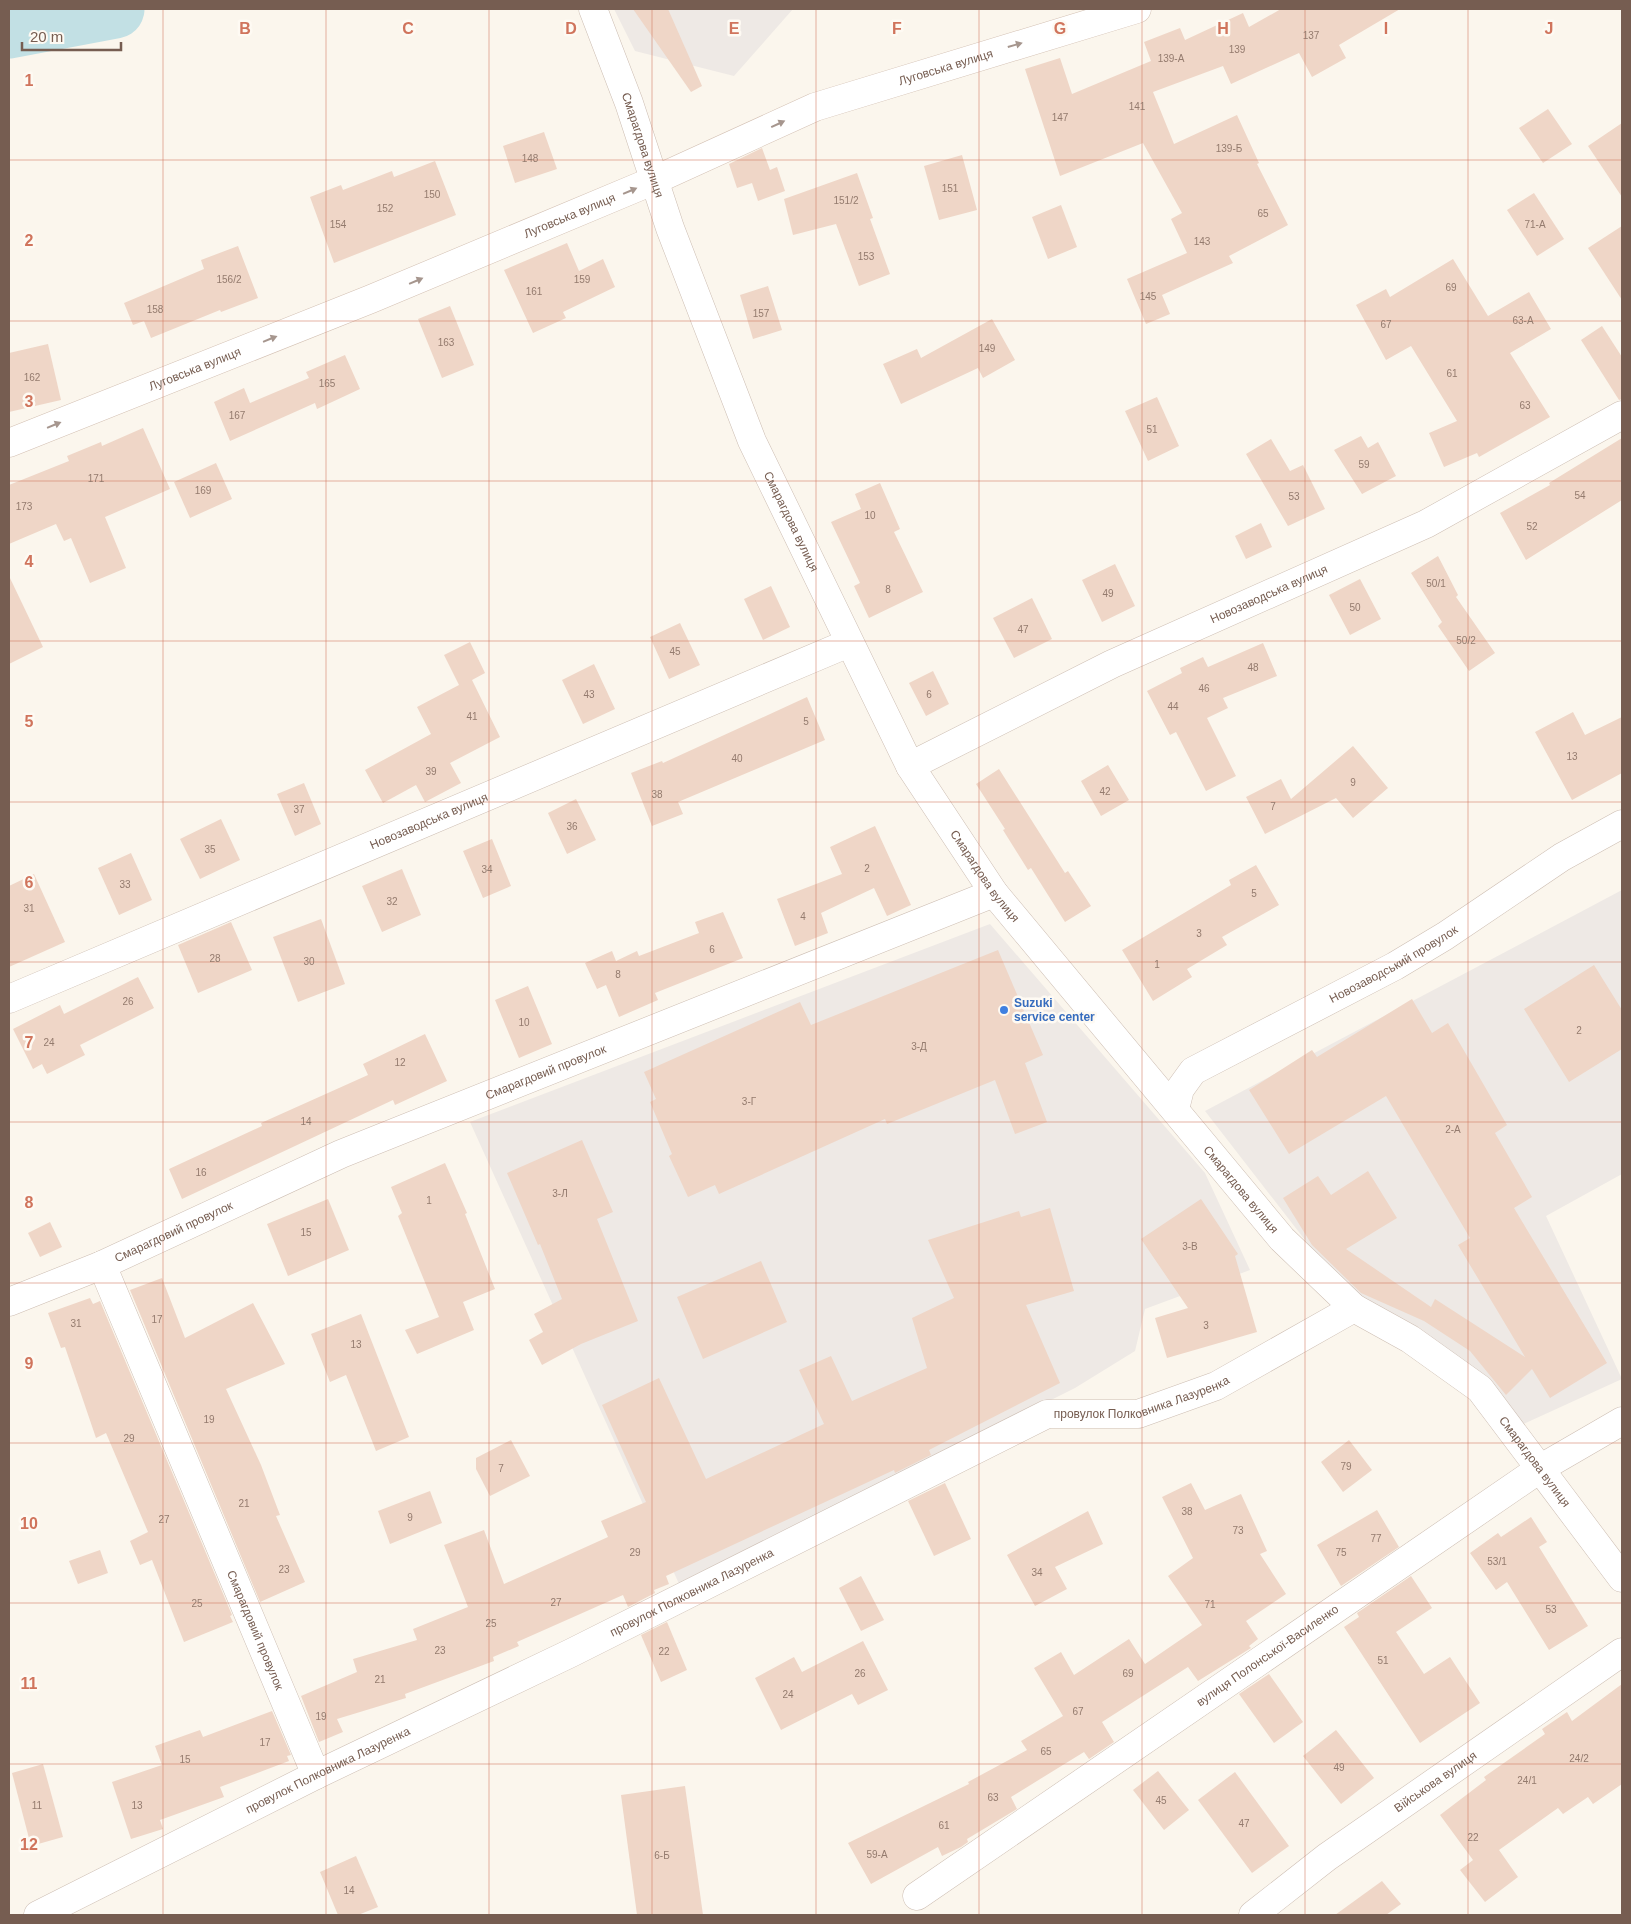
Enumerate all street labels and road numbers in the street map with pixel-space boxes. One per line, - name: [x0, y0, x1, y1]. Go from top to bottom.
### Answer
- street label: Луговська вулиця: [897, 46, 995, 88]
- street label: Смарагдова вулиця: [619, 91, 667, 199]
- street label: Луговська вулиця: [522, 190, 618, 241]
- street label: Луговська вулиця: [147, 344, 243, 394]
- street label: Смарагдова вулиця: [761, 469, 821, 574]
- street label: Новозаводська вулиця: [1208, 562, 1330, 626]
- street label: Новозаводська вулиця: [368, 790, 490, 852]
- street label: Смарагдова вулиця: [947, 827, 1022, 925]
- street label: Новозаводський провулок: [1327, 922, 1461, 1006]
- street label: Смарагдовий провулок: [483, 1042, 609, 1103]
- street label: Смарагдова вулиця: [1200, 1143, 1281, 1236]
- street label: Смарагдовий провулок: [112, 1198, 235, 1265]
- street label: провулок Полковника Лазуренка: [1054, 1373, 1232, 1421]
- street label: Смарагдова вулиця: [1496, 1414, 1573, 1510]
- street label: провулок Полковника Лазуренка: [607, 1545, 776, 1639]
- street label: Смарагдовий провулок: [224, 1568, 287, 1693]
- street label: вулиця Полонської-Василенко: [1194, 1602, 1342, 1709]
- street label: провулок Полковника Лазуренка: [243, 1724, 413, 1816]
- street label: Військова вулиця: [1392, 1748, 1479, 1815]

